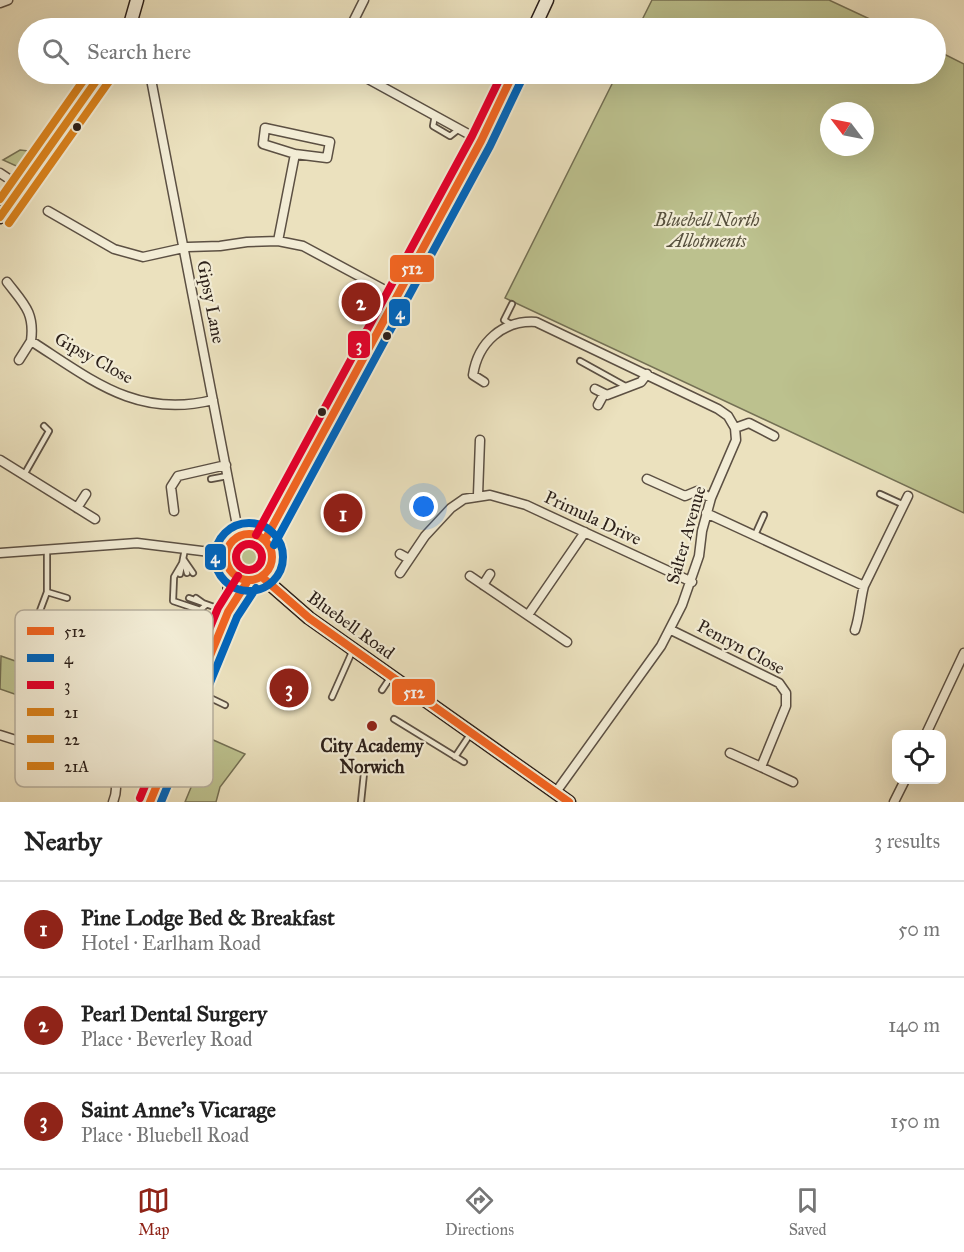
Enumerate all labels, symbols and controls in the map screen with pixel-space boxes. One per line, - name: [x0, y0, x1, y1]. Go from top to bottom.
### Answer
- search box: [18, 18, 946, 84]
- icon: search: [39, 35, 72, 68]
- text: Search here: [87, 38, 191, 65]
- north arrow: [820, 102, 874, 156]
- unlabelled marker: [71, 121, 83, 133]
- park label: Bluebell North Allotments: [653, 209, 760, 252]
- line badge: 512: [389, 254, 435, 283]
- street label: Gipsy Lane: [192, 259, 230, 345]
- text: 512: [401, 259, 424, 278]
- pin: 2: [342, 280, 380, 324]
- line badge: 4: [388, 298, 411, 327]
- text: 4: [396, 304, 406, 324]
- street label: Gipsy Close: [51, 327, 137, 389]
- line badge: 3: [347, 330, 371, 359]
- unlabelled marker: [381, 330, 393, 342]
- text: 3: [356, 336, 362, 356]
- unlabelled marker: [316, 406, 328, 418]
- street label: Salter Avenue: [661, 483, 711, 587]
- street label: Primula Drive: [541, 486, 645, 550]
- pin: 1: [324, 490, 362, 536]
- your location: [409, 492, 438, 521]
- line badge: 4: [204, 543, 227, 571]
- text: 4: [211, 548, 221, 568]
- street label: Bluebell Road: [303, 586, 399, 664]
- legend: [15, 610, 213, 787]
- street label: Penryn Close: [693, 615, 789, 679]
- text: 512: [64, 622, 86, 641]
- text: 4: [64, 649, 74, 668]
- pin: 3: [270, 666, 308, 710]
- text: 3: [64, 676, 70, 695]
- line badge: 512: [391, 678, 436, 706]
- text: 512: [403, 683, 426, 702]
- text: 21: [64, 703, 78, 722]
- marker: City Academy Norwich: [365, 719, 379, 733]
- text: 22: [64, 730, 80, 749]
- map controls: [892, 730, 946, 784]
- button: locate: [892, 730, 946, 784]
- place label: City Academy Norwich: [321, 735, 425, 778]
- text: 21A: [64, 757, 89, 776]
- text: Nearby: [24, 825, 102, 857]
- text: 3 results: [874, 829, 940, 853]
- text: Pine Lodge Bed & Breakfast: [81, 904, 335, 931]
- text: 1: [40, 917, 47, 941]
- text: 50 m: [898, 917, 940, 941]
- text: Hotel · Earlham Road: [81, 931, 261, 955]
- text: Pearl Dental Surgery: [81, 1000, 267, 1027]
- text: 2: [39, 1013, 48, 1037]
- text: 140 m: [888, 1013, 940, 1037]
- text: Place · Beverley Road: [81, 1027, 252, 1051]
- text: Saint Anne’s Vicarage: [81, 1096, 276, 1123]
- text: 3: [40, 1109, 48, 1133]
- text: 150 m: [890, 1109, 940, 1133]
- text: Place · Bluebell Road: [81, 1123, 249, 1147]
- tab: Map: [137, 1184, 170, 1239]
- tab: Directions: [445, 1184, 514, 1239]
- tab: Saved: [789, 1184, 827, 1239]

